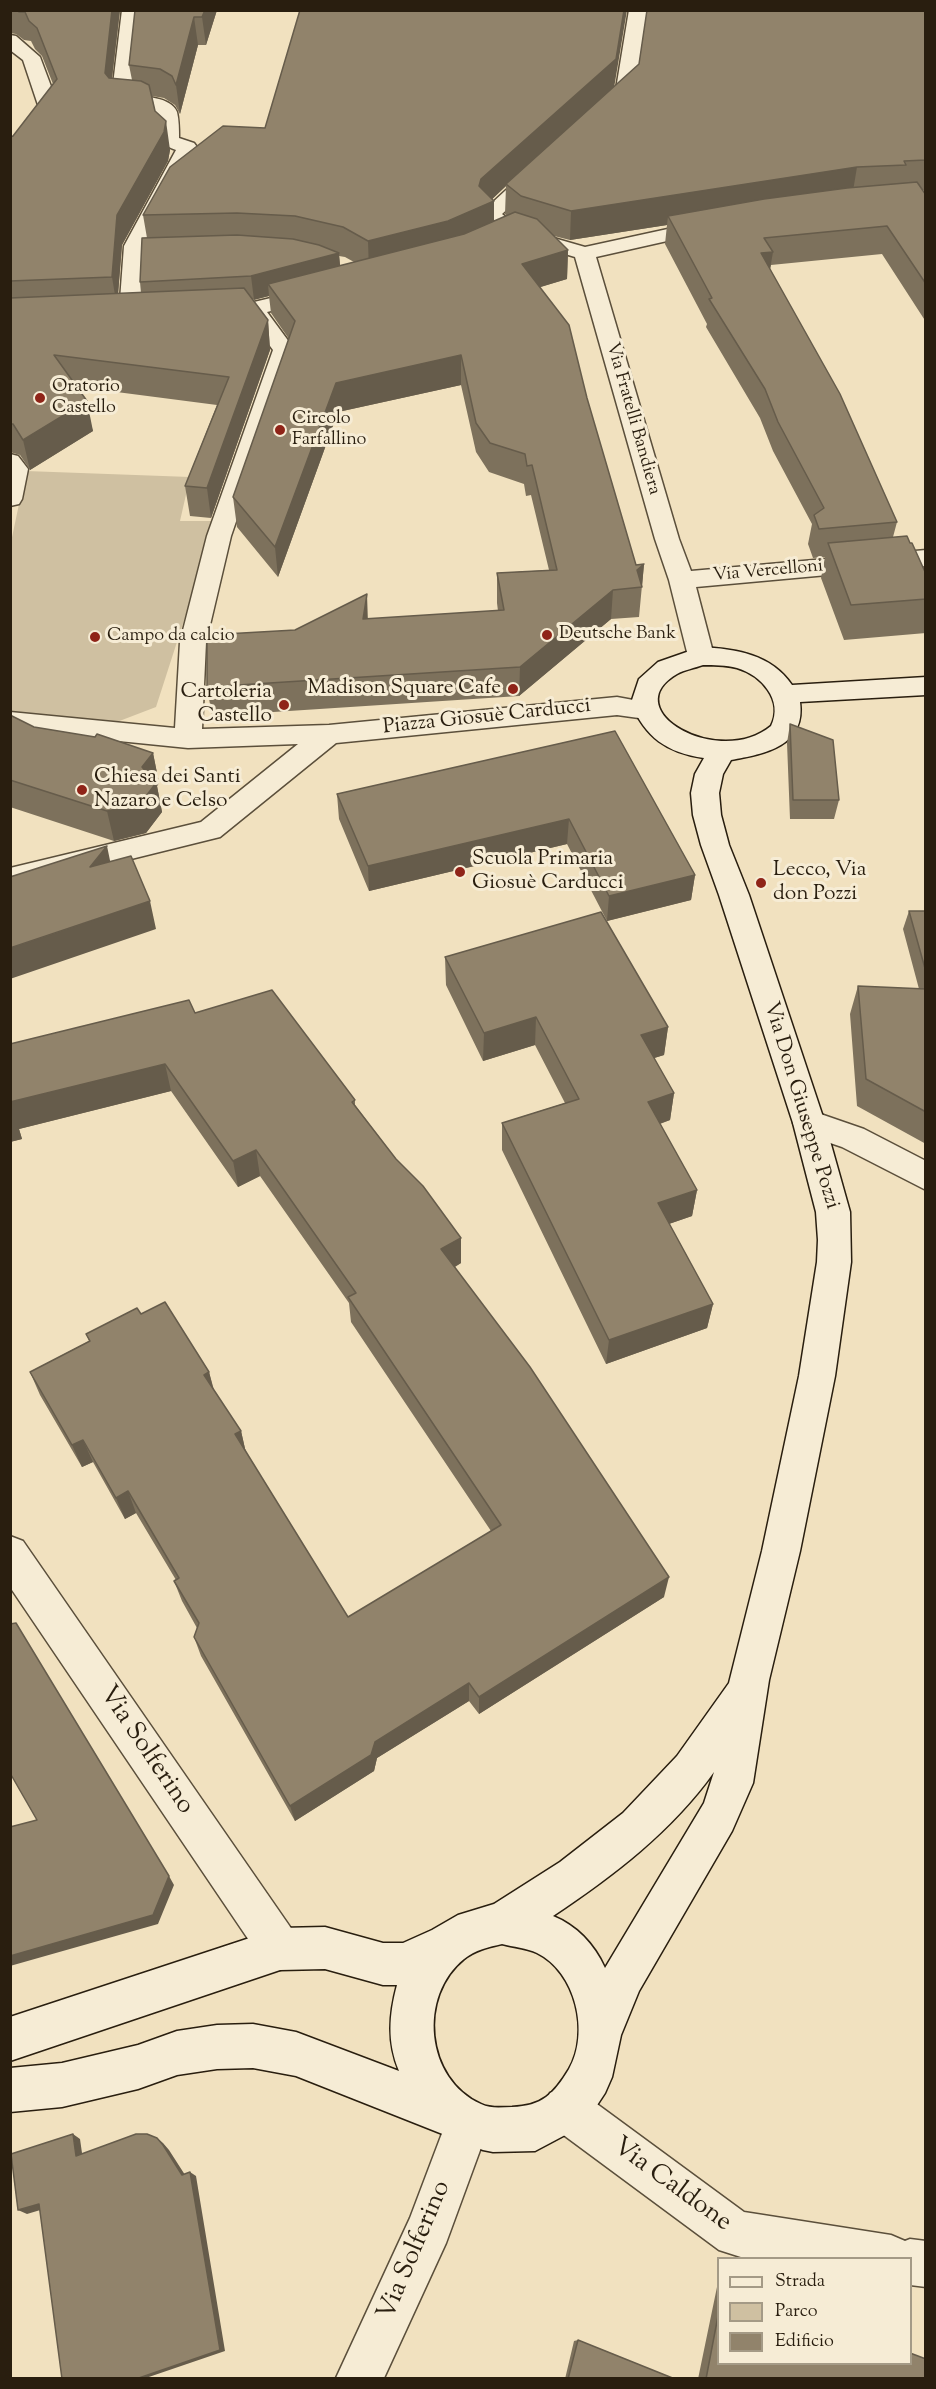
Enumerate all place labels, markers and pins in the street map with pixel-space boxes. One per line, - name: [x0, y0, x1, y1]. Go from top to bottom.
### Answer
- place label: Oratorio Castello: [52, 377, 120, 420]
- marker: Oratorio Castello: [33, 391, 47, 405]
- place label: Circolo Farfallino: [292, 409, 366, 452]
- marker: Circolo Farfallino: [273, 423, 287, 437]
- place label: Deutsche Bank: [559, 624, 676, 646]
- place label: Campo da calcio: [107, 626, 235, 648]
- marker: Deutsche Bank: [540, 628, 554, 642]
- marker: Campo da calcio: [88, 630, 102, 644]
- place label: Madison Square Cafe: [307, 676, 501, 702]
- place label: Cartoleria Castello: [181, 680, 272, 730]
- marker: Madison Square Cafe: [506, 682, 520, 696]
- marker: Cartoleria Castello: [277, 698, 291, 712]
- place label: Chiesa dei Santi Nazaro e Celso: [94, 765, 241, 815]
- marker: Chiesa dei Santi Nazaro e Celso: [75, 783, 89, 797]
- place label: Scuola Primaria Giosuè Carducci: [472, 847, 624, 897]
- place label: Lecco, Via don Pozzi: [773, 858, 866, 908]
- marker: Scuola Primaria Giosuè Carducci: [453, 865, 467, 879]
- marker: Lecco, Via don Pozzi: [754, 876, 768, 890]

